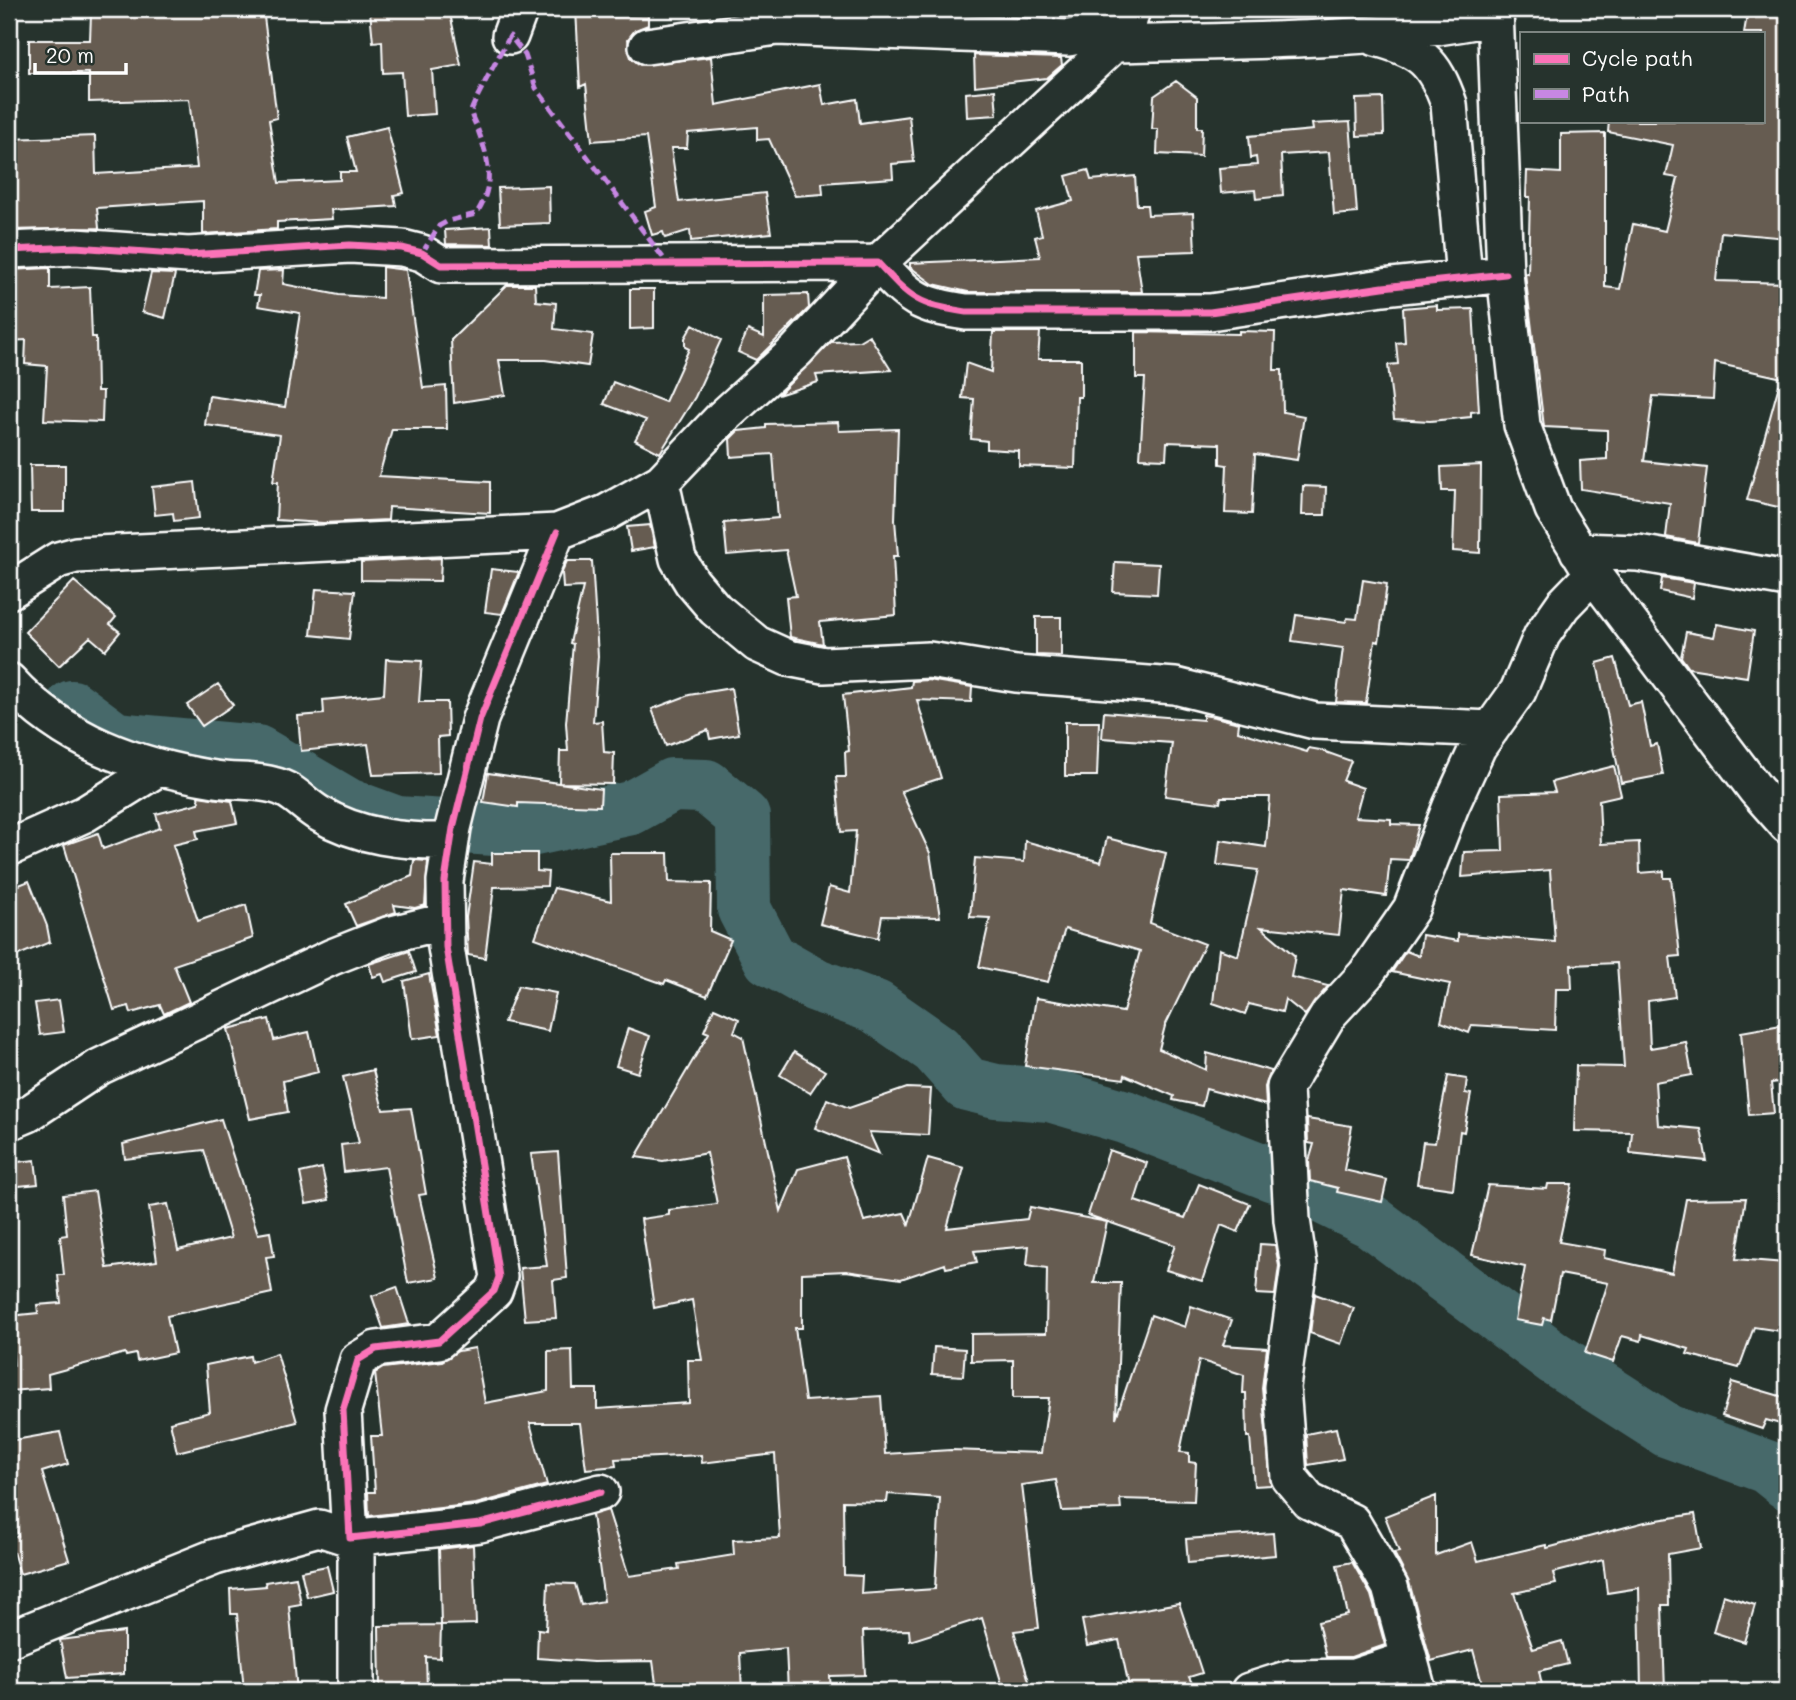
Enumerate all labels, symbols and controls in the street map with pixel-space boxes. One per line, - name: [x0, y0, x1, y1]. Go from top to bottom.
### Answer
- scale bar: [35, 32, 126, 76]
- legend: [1520, 32, 1764, 122]
- text: 20 m: [46, 41, 94, 68]
- text: Cycle path: [1582, 44, 1692, 71]
- text: Path: [1582, 80, 1629, 107]

